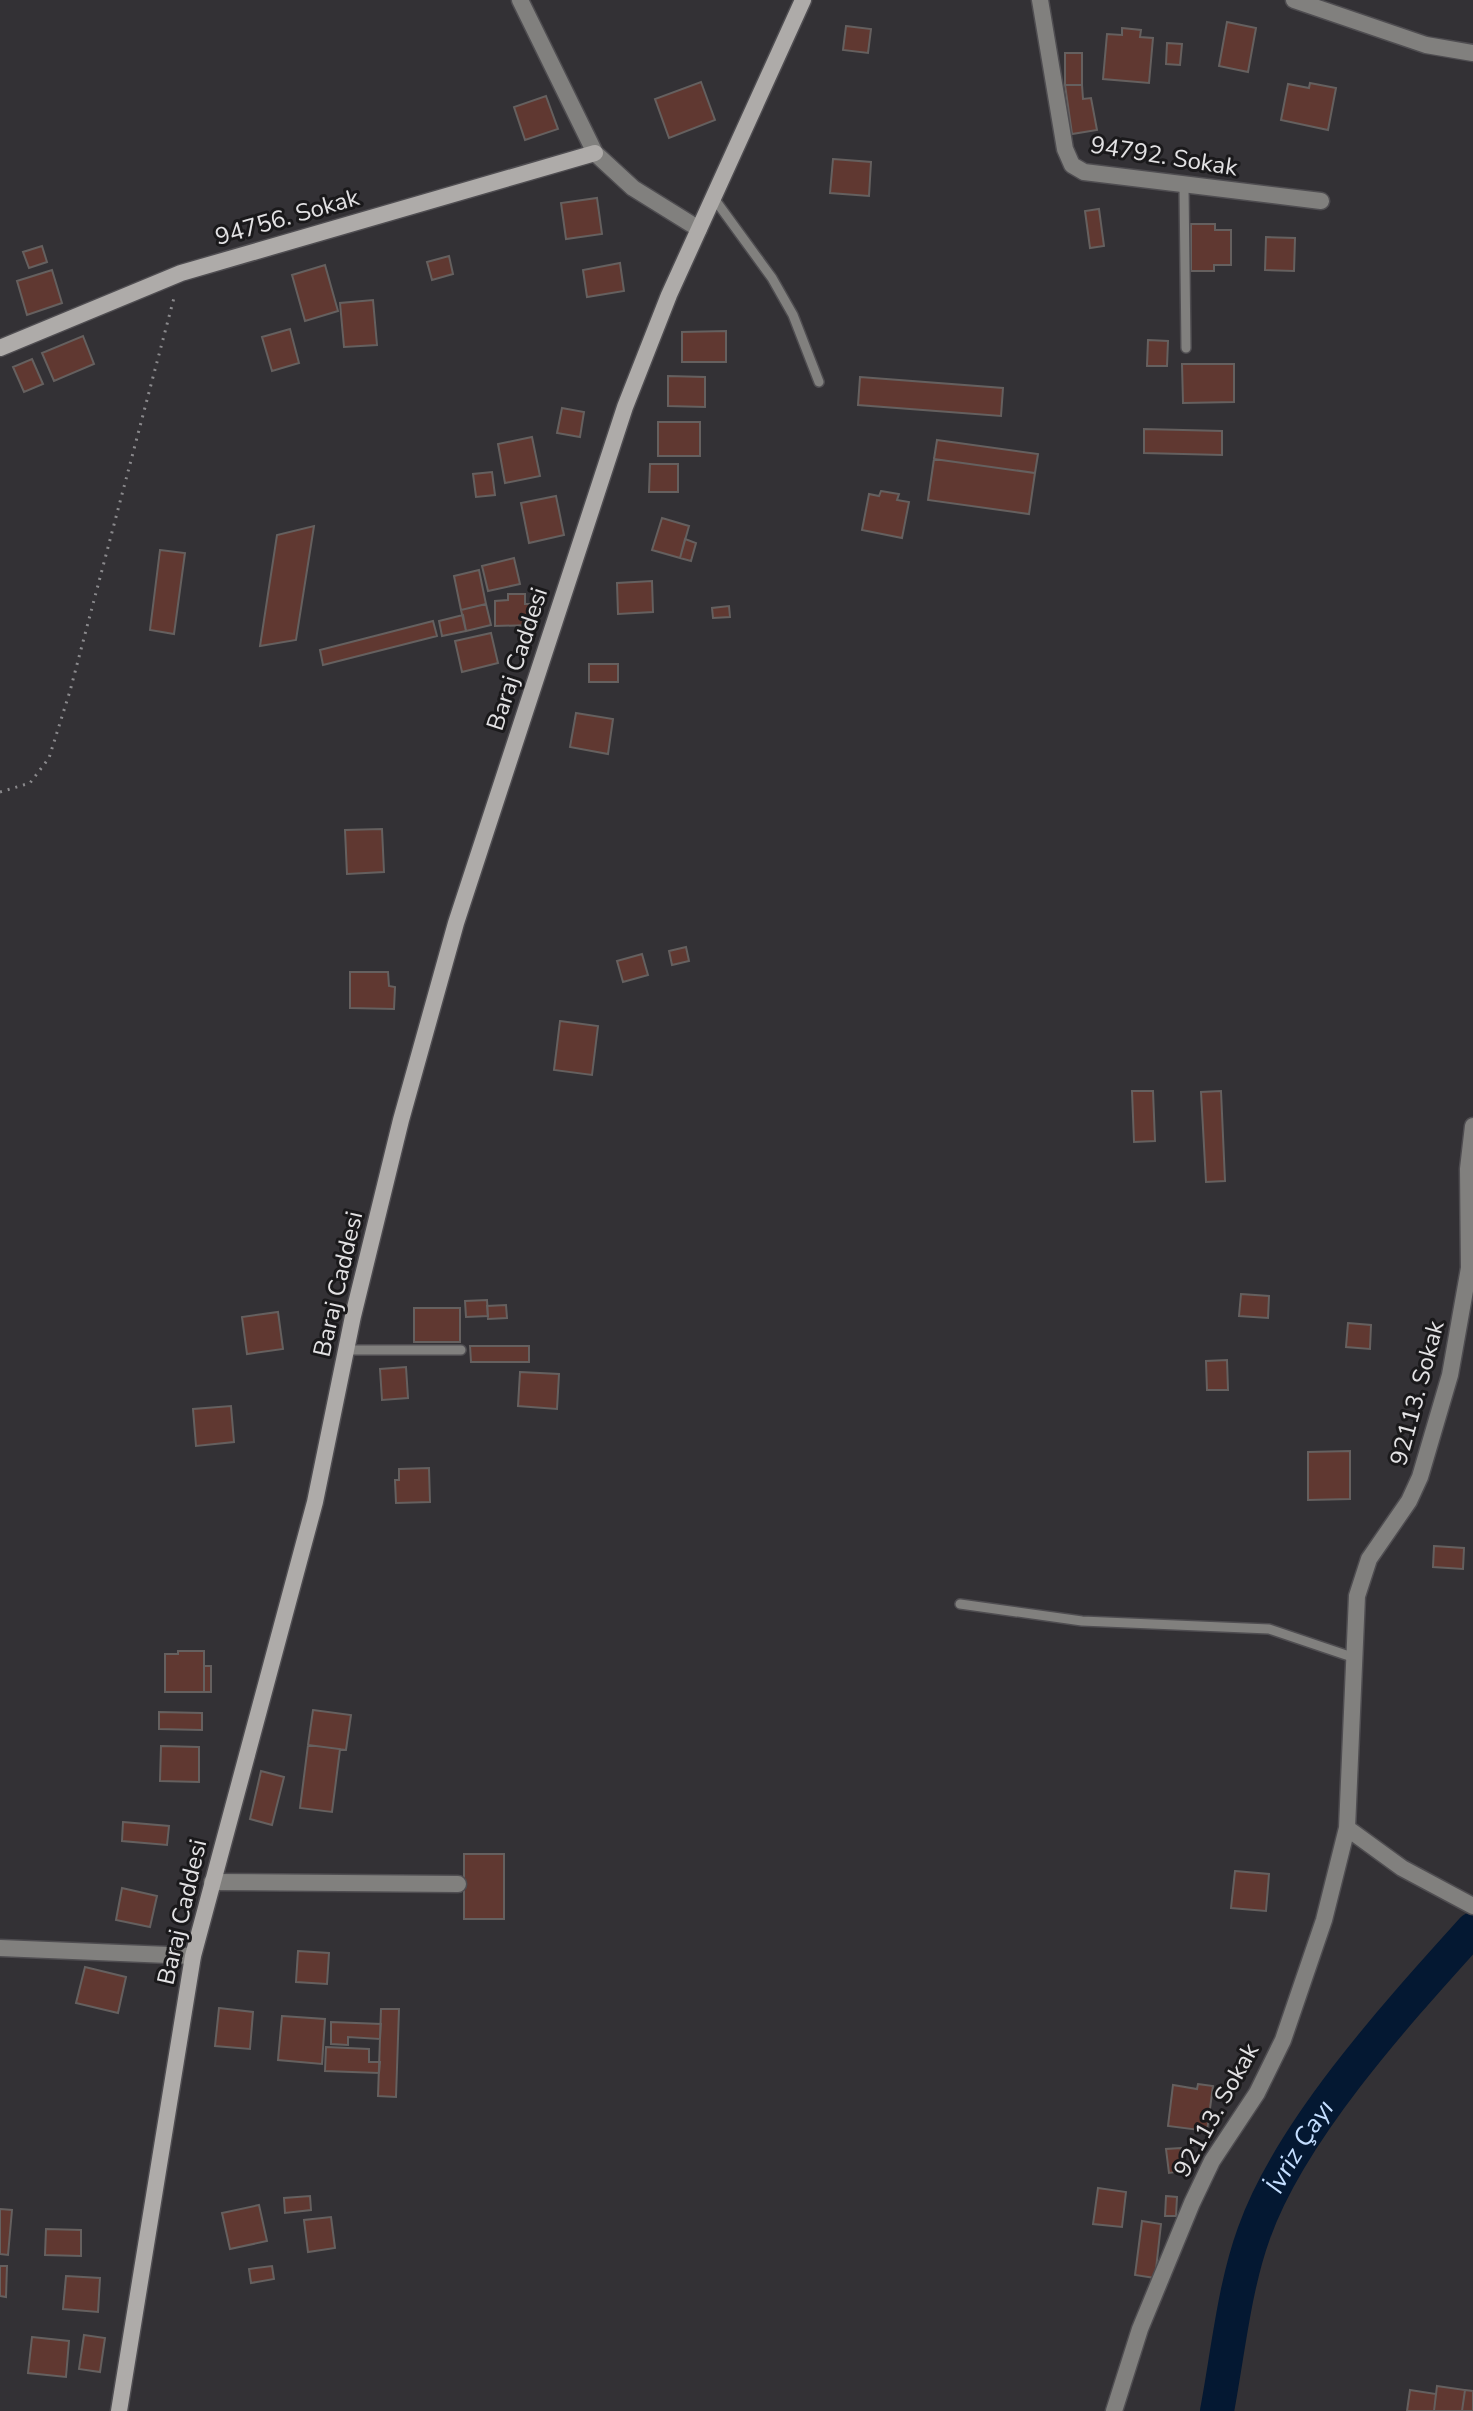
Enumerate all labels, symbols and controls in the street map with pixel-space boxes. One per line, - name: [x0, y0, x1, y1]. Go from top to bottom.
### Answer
- street label: 94792. Sokak: [1088, 129, 1241, 184]
- street label: 94756. Sokak: [211, 181, 364, 253]
- street label: Baraj Caddesi: [479, 584, 555, 734]
- street label: Baraj Caddesi: [306, 1208, 370, 1360]
- street label: 92113. Sokak: [1382, 1316, 1452, 1469]
- street label: Baraj Caddesi: [150, 1836, 214, 1988]
- street label: 92113. Sokak: [1166, 2036, 1266, 2183]
- water label: İvriz Çayı: [1257, 2093, 1342, 2199]

